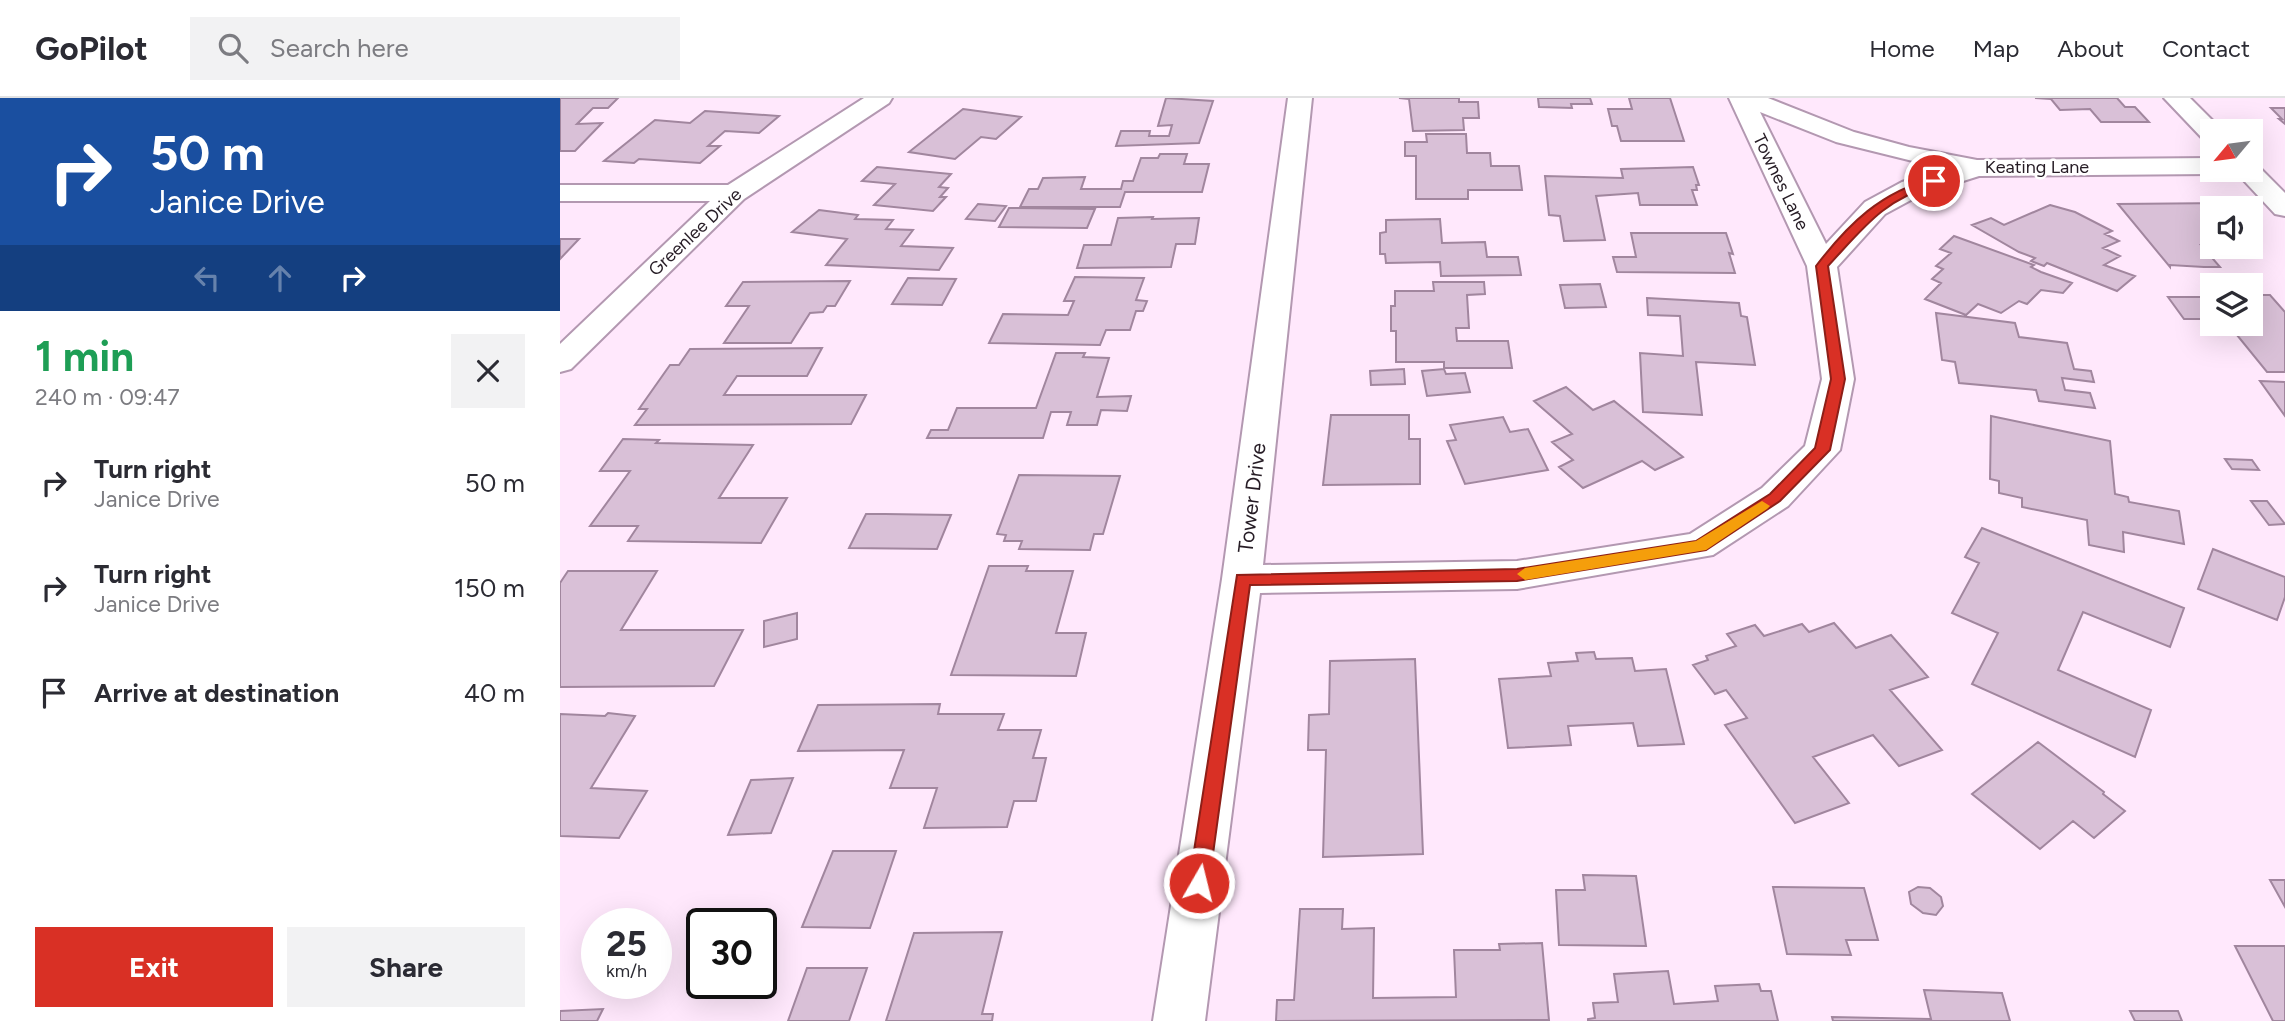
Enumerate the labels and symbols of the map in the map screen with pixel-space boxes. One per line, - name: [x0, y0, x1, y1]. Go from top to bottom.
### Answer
- north arrow: [2200, 119, 2263, 182]
- street label: Townes Lane: [1748, 130, 1814, 234]
- pin: [1904, 151, 1964, 211]
- street label: Keating Lane: [1985, 156, 2089, 178]
- street label: Greenlee Drive: [644, 183, 746, 281]
- street label: Tower Drive: [1232, 441, 1271, 554]
- position arrow: [1162, 846, 1236, 920]
- speed limit sign: 30: [686, 908, 777, 999]

